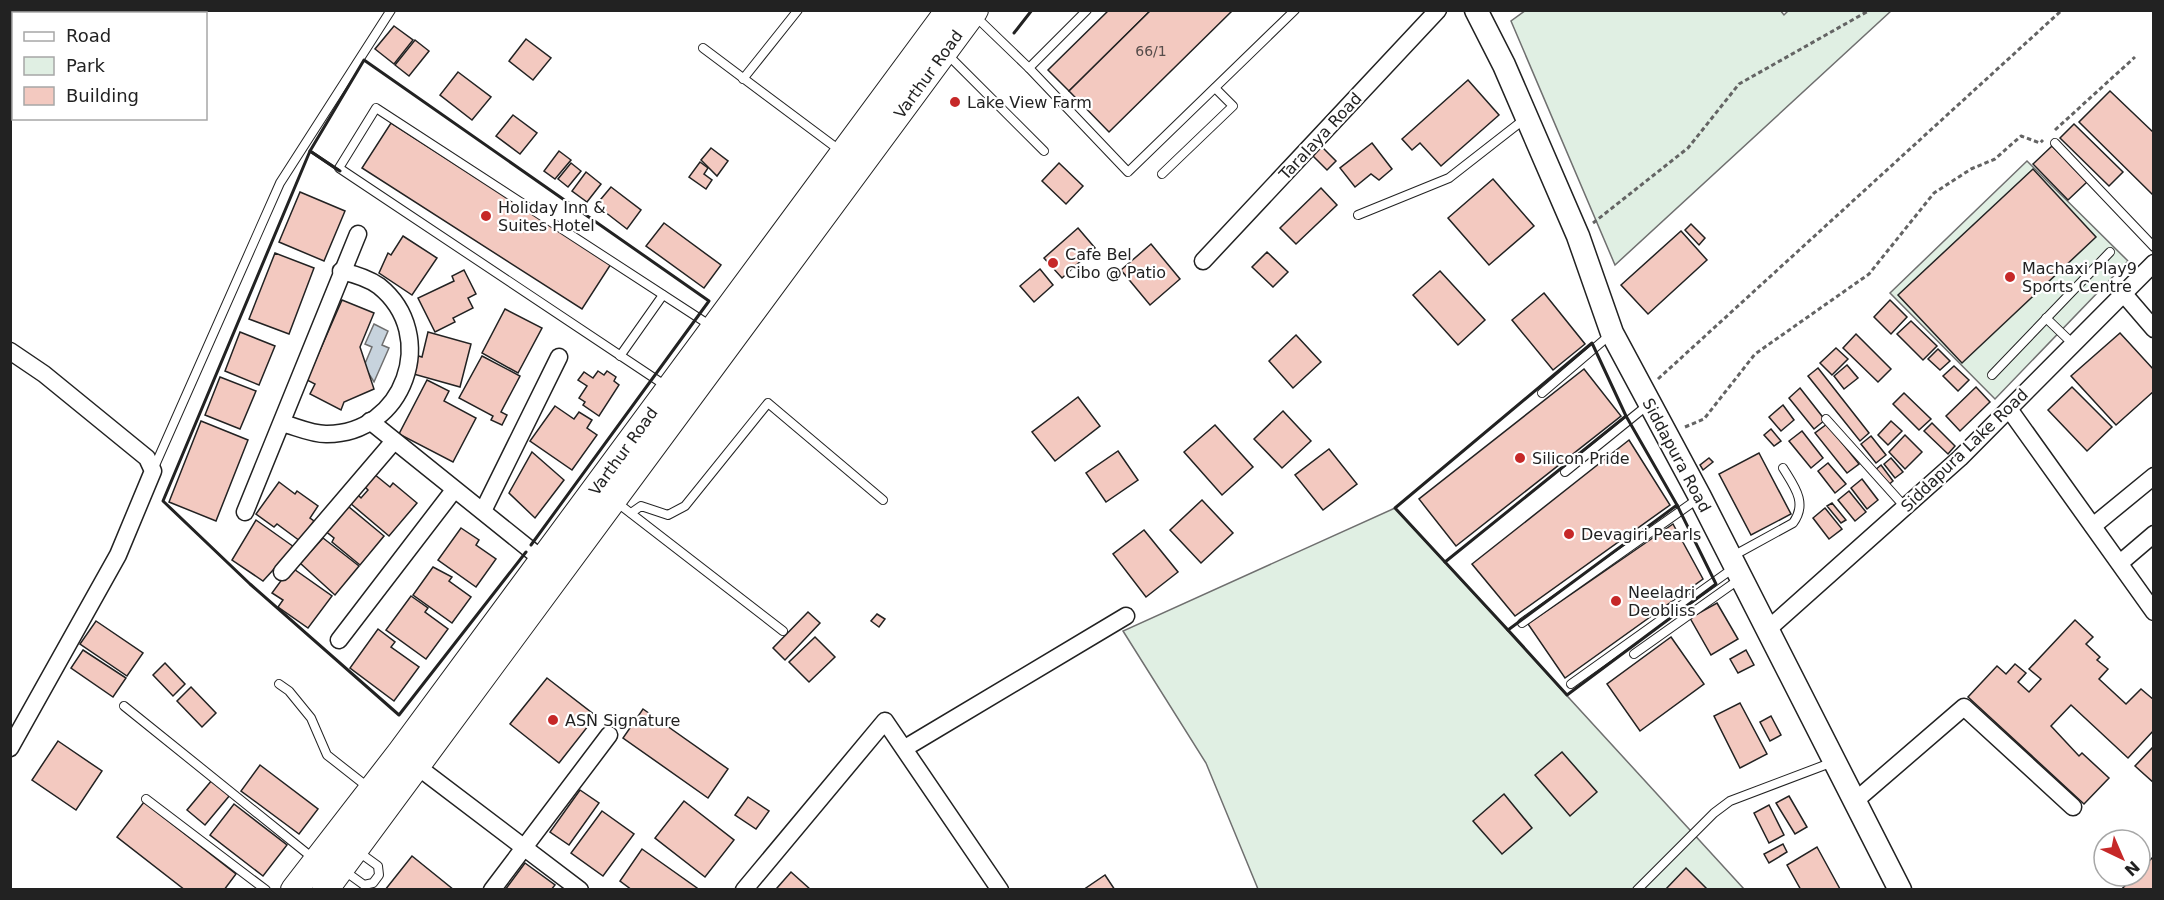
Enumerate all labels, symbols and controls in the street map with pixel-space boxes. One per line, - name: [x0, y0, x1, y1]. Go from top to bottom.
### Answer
- legend: [12, 12, 207, 120]
- text: Road: [66, 25, 111, 46]
- street label: Varthur Road: [890, 26, 967, 122]
- house number: 66/1: [1135, 43, 1167, 59]
- text: Park: [66, 55, 105, 76]
- text: Building: [66, 85, 139, 106]
- street label: Taralaya Road: [1275, 89, 1366, 185]
- place label: Lake View Farm: [967, 93, 1092, 112]
- marker: Lake View Farm: [948, 95, 962, 109]
- place label: Holiday Inn & Suites Hotel: [498, 198, 606, 235]
- marker: Holiday Inn & Suites Hotel: [479, 209, 493, 223]
- place label: Cafe Bel Cibo @ Patio: [1065, 245, 1166, 282]
- marker: Cafe Bel Cibo @ Patio: [1046, 256, 1060, 270]
- place label: Machaxi Play9 Sports Centre: [2022, 259, 2137, 296]
- marker: Machaxi Play9 Sports Centre: [2003, 270, 2017, 284]
- street label: Siddapura Lake Road: [1897, 385, 2032, 516]
- street label: Siddapura Road: [1638, 395, 1715, 516]
- street label: Varthur Road: [585, 403, 662, 499]
- place label: Silicon Pride: [1532, 449, 1630, 468]
- marker: Silicon Pride: [1513, 451, 1527, 465]
- place label: Devagiri Pearls: [1581, 525, 1701, 544]
- marker: Devagiri Pearls: [1562, 527, 1576, 541]
- place label: Neeladri Deobliss: [1628, 583, 1696, 620]
- marker: Neeladri Deobliss: [1609, 594, 1623, 608]
- place label: ASN Signature: [565, 711, 680, 730]
- marker: ASN Signature: [546, 713, 560, 727]
- north arrow: [2092, 828, 2152, 888]
- text: N: [2121, 857, 2143, 880]

